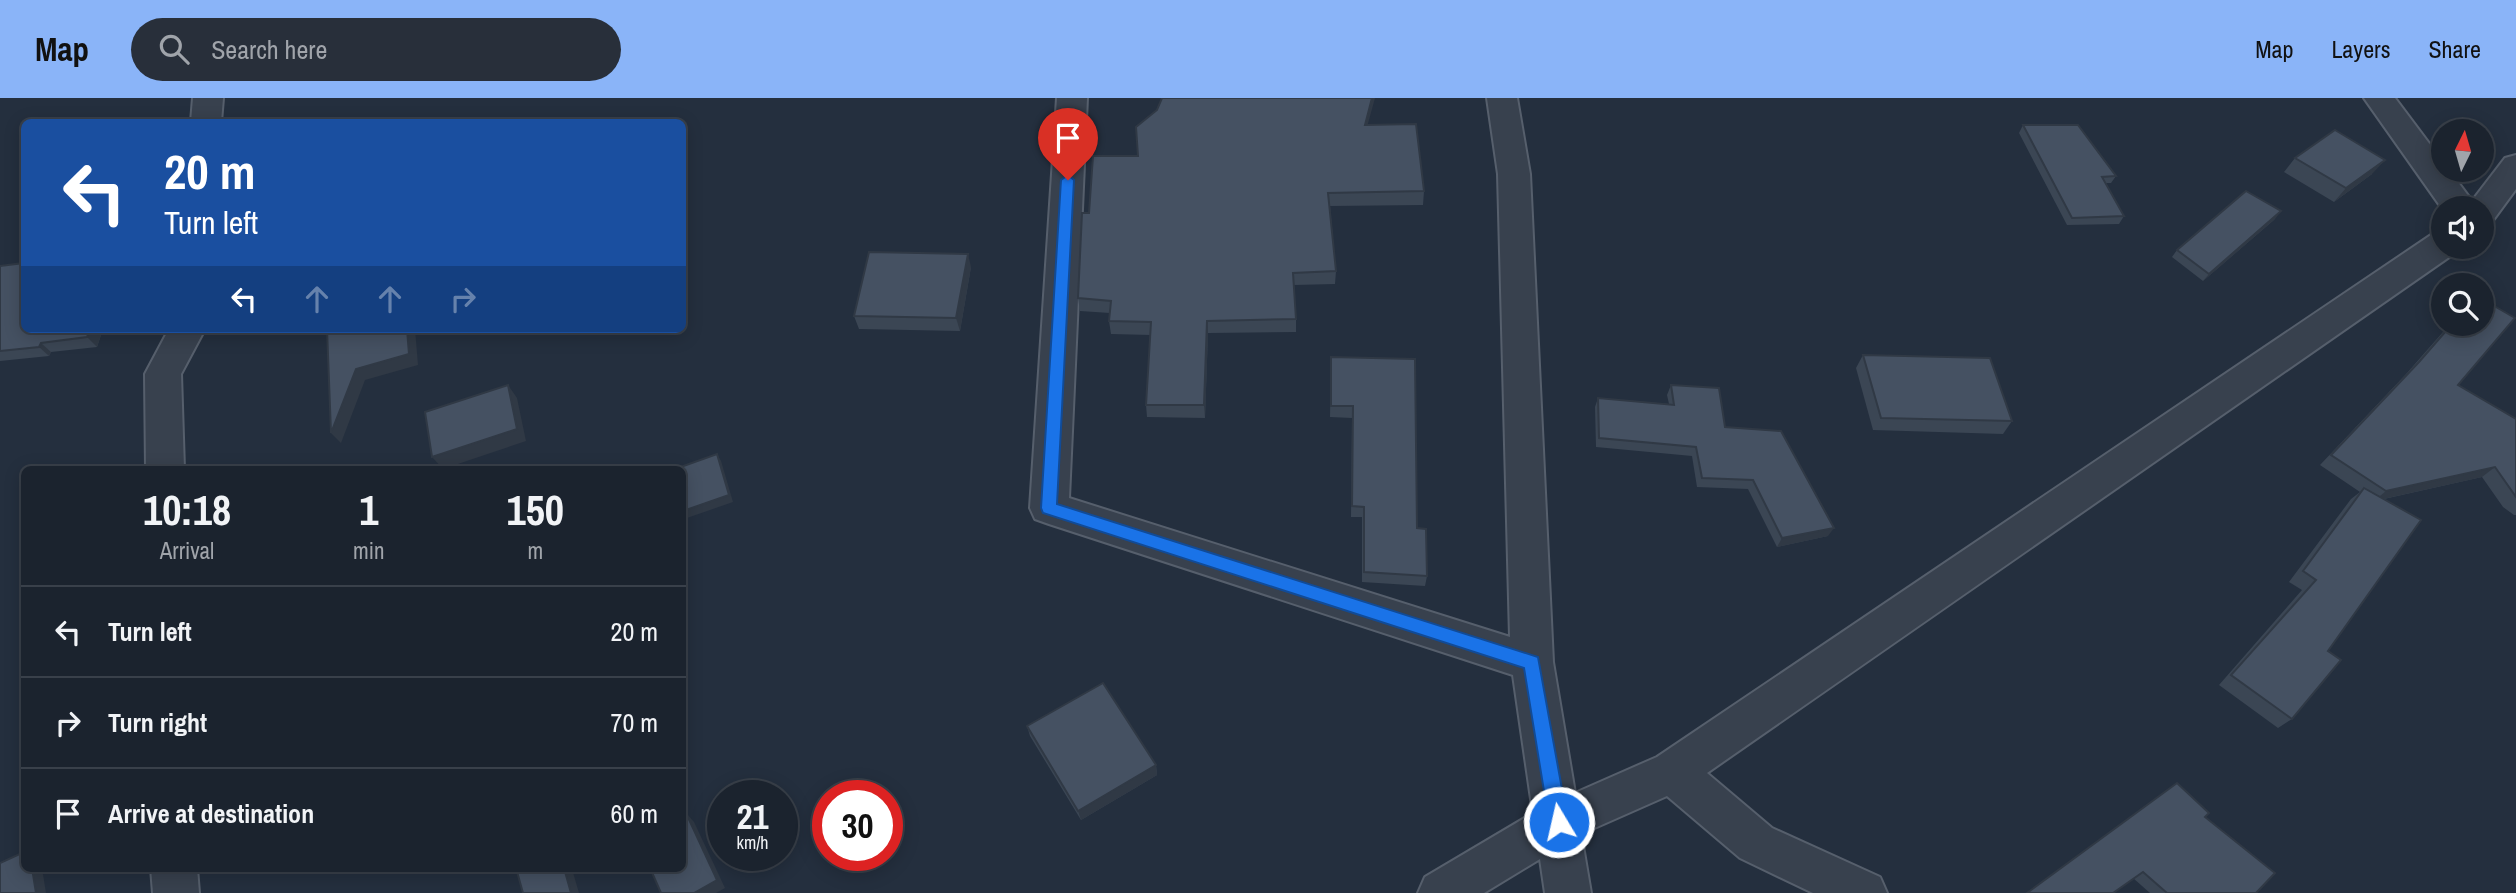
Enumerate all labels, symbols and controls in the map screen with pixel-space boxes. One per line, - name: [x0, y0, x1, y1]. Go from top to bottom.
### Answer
- search box: [131, 18, 621, 81]
- text: Map: [35, 27, 89, 71]
- icon: search: [155, 30, 193, 68]
- text: Search here: [211, 32, 327, 67]
- text: Map: [2255, 33, 2293, 65]
- text: Layers: [2331, 33, 2390, 65]
- text: Share: [2428, 33, 2481, 65]
- pin: [1038, 108, 1098, 180]
- icon: arrive: [1049, 119, 1087, 157]
- north arrow: [2431, 119, 2494, 182]
- map controls: [2431, 119, 2494, 336]
- text: 20 m: [164, 138, 256, 204]
- icon: left: [49, 147, 140, 238]
- button: sound: [2431, 196, 2494, 259]
- text: Turn left: [164, 201, 258, 244]
- button: search: [2431, 273, 2494, 336]
- icon: left: [225, 280, 263, 318]
- icon: ahead: [298, 280, 336, 318]
- icon: ahead: [371, 280, 409, 318]
- icon: right: [444, 280, 482, 318]
- text: 10:18: [143, 482, 231, 538]
- text: 1: [359, 482, 378, 538]
- text: 150: [507, 482, 564, 538]
- text: Arrival: [160, 535, 214, 566]
- text: min: [353, 535, 385, 566]
- text: m: [527, 535, 543, 566]
- icon: left: [49, 613, 87, 651]
- text: Turn left: [108, 614, 192, 649]
- text: 20 m: [611, 614, 658, 649]
- icon: right: [49, 704, 87, 742]
- text: Turn right: [108, 705, 207, 740]
- text: 70 m: [611, 705, 658, 740]
- speed limit sign: 30: [812, 780, 903, 871]
- position arrow: [1522, 785, 1596, 859]
- text: 21: [737, 793, 768, 840]
- icon: arrive: [49, 795, 87, 833]
- text: Arrive at destination: [108, 796, 314, 831]
- text: 60 m: [611, 796, 658, 831]
- text: km/h: [737, 830, 769, 855]

